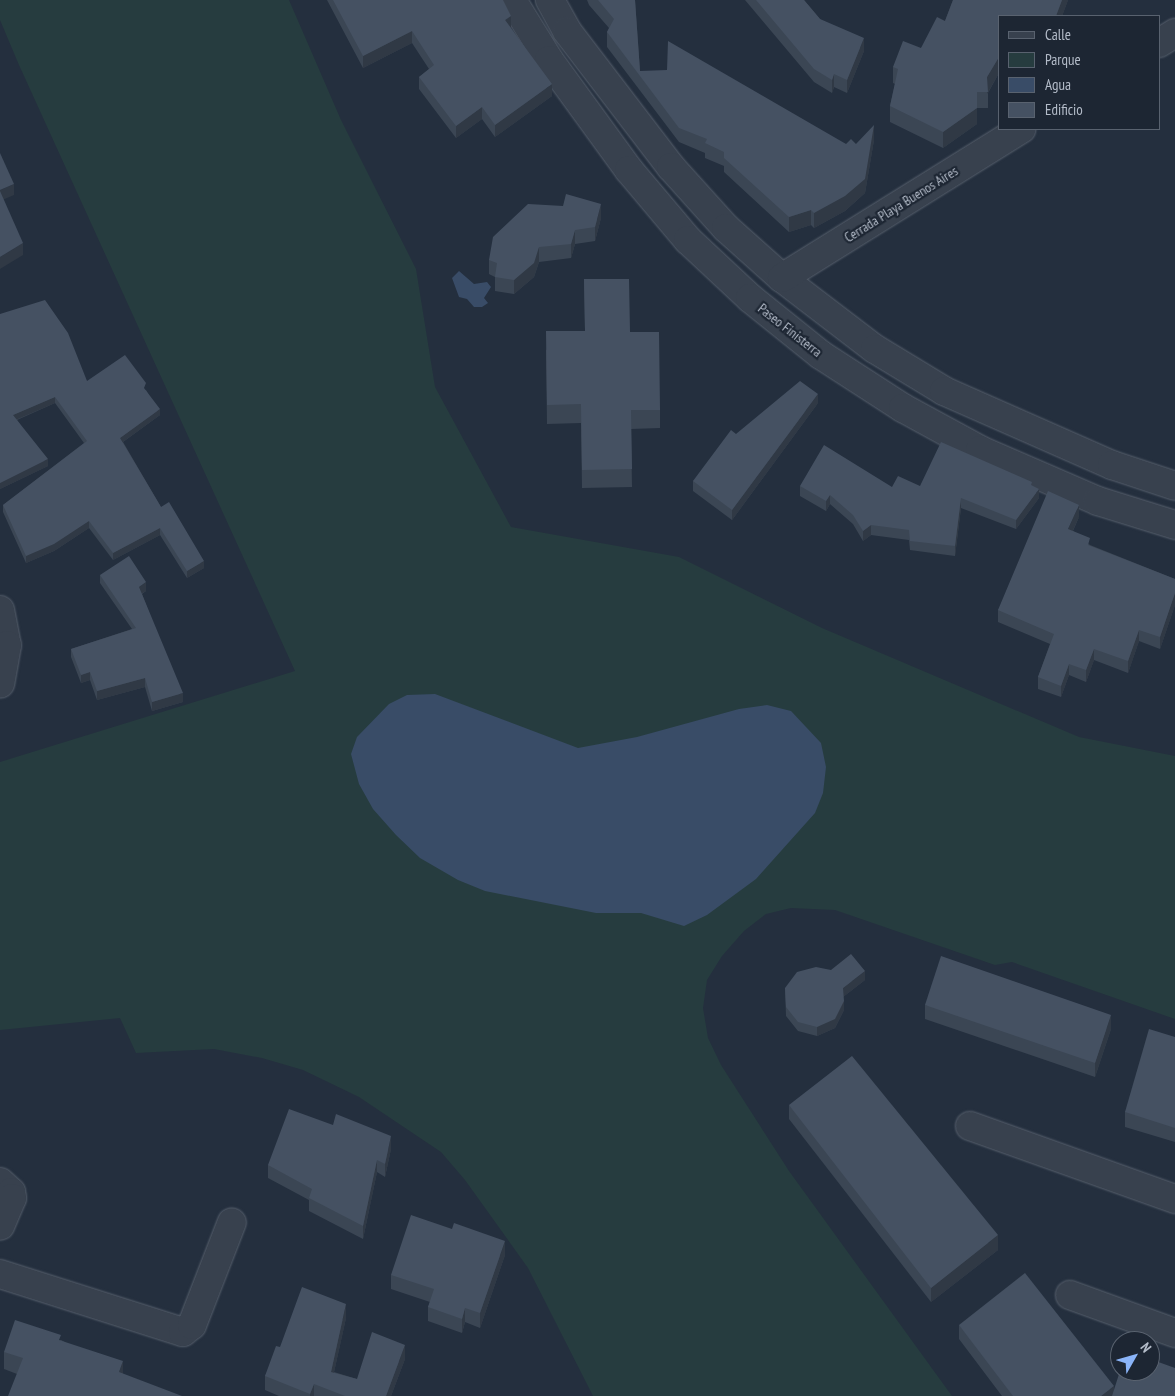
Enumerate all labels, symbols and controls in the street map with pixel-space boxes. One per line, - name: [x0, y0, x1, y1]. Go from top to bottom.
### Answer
- legend: [998, 15, 1160, 130]
- text: Calle: [1045, 25, 1071, 44]
- text: Parque: [1045, 50, 1081, 69]
- text: Agua: [1045, 75, 1071, 94]
- text: Edificio: [1045, 100, 1083, 119]
- street label: Cerrada Playa Buenos Aires: [841, 162, 961, 246]
- street label: Paseo Finisterra: [755, 300, 825, 360]
- north arrow: [1110, 1331, 1160, 1381]
- text: N: [1137, 1339, 1155, 1356]

